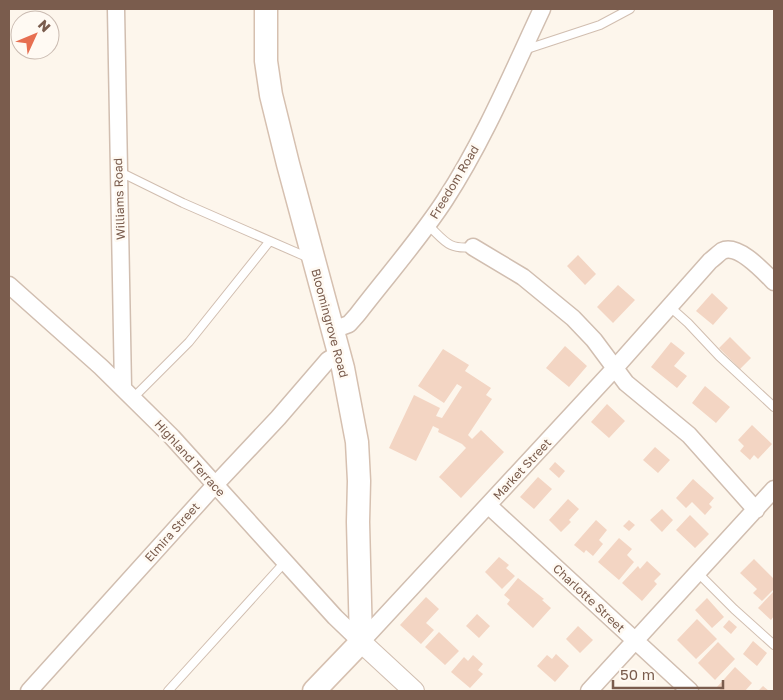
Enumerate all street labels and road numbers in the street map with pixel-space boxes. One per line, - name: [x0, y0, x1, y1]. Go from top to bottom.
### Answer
- street label: Freedom Road: [426, 142, 482, 222]
- street label: Williams Road: [110, 158, 128, 240]
- street label: Bloomingrove Road: [308, 267, 352, 379]
- street label: Highland Terrace: [152, 416, 228, 500]
- street label: Market Street: [490, 435, 554, 503]
- street label: Elmira Street: [141, 499, 203, 565]
- street label: Charlotte Street: [550, 561, 628, 635]

